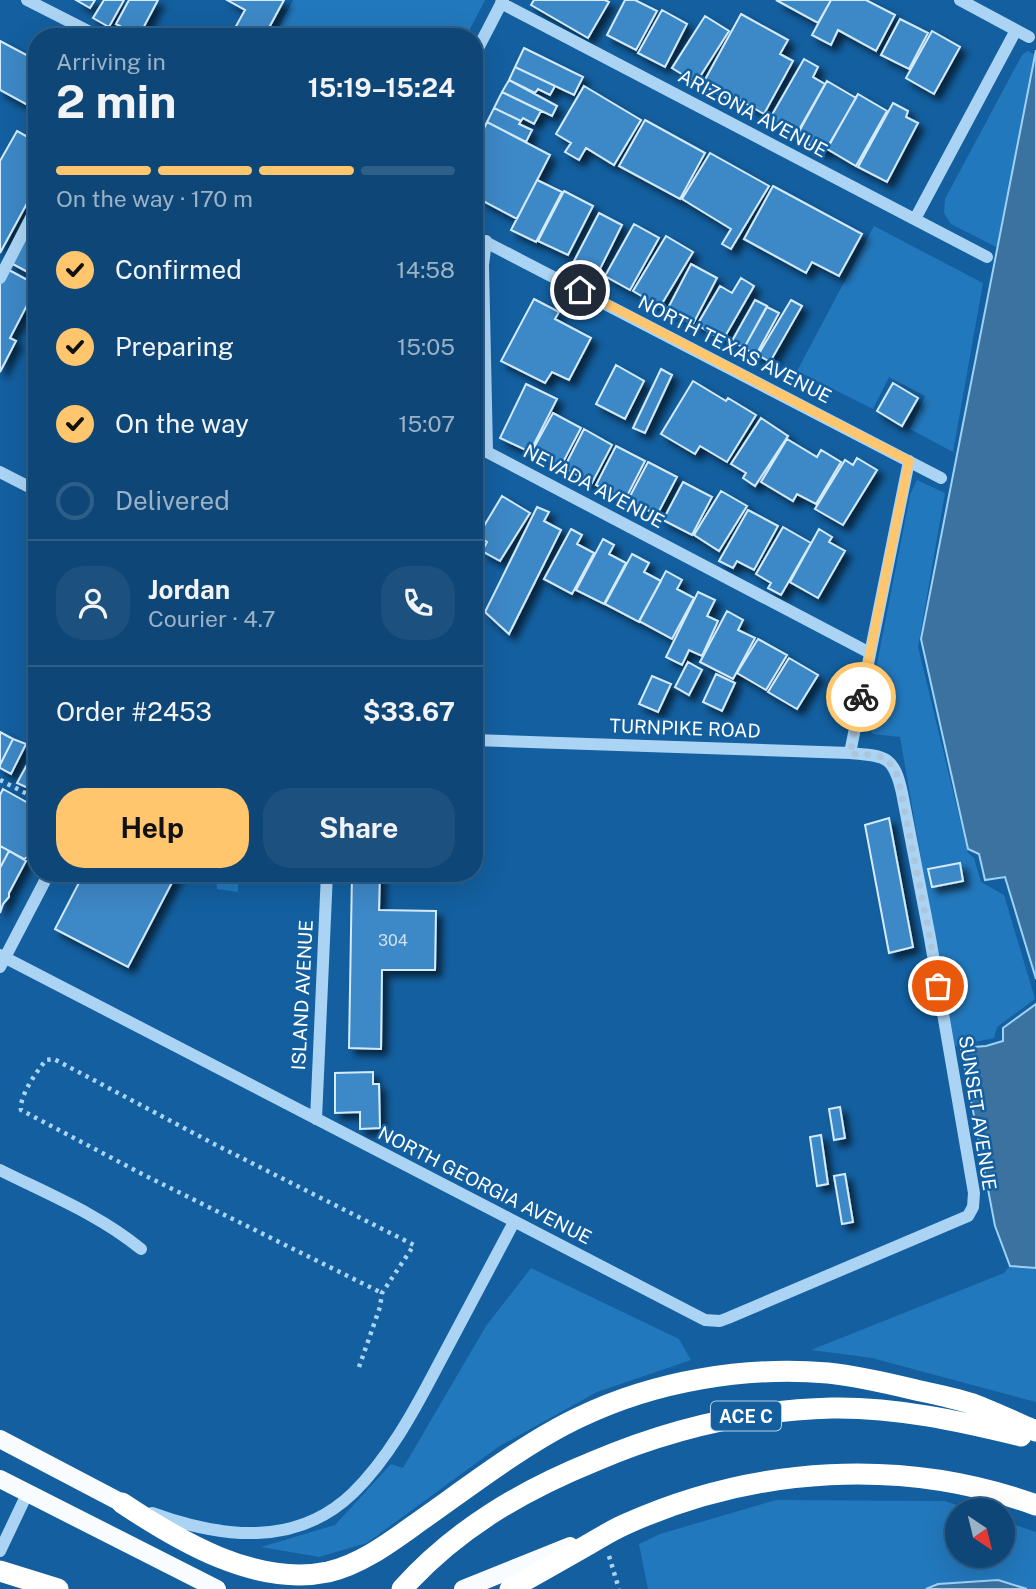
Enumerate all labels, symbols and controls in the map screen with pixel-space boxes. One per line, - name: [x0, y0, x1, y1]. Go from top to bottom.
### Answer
- text: Arriving in: [56, 48, 166, 75]
- street label: ARIZONA AVENUE: [675, 64, 831, 162]
- text: 15:19–15:24: [308, 72, 455, 103]
- text: 2 min: [56, 74, 176, 128]
- text: On the way · 170 m: [56, 185, 253, 212]
- icon: check: [56, 251, 94, 289]
- text: Confirmed: [115, 254, 242, 285]
- text: 14:58: [396, 256, 455, 283]
- pin: [550, 260, 610, 320]
- icon: home: [561, 271, 599, 309]
- street label: NORTH TEXAS AVENUE: [635, 291, 835, 407]
- icon: check: [56, 328, 94, 366]
- text: Preparing: [115, 331, 234, 362]
- text: 15:05: [397, 333, 455, 360]
- icon: check: [56, 405, 94, 443]
- text: On the way: [115, 408, 249, 439]
- text: 15:07: [398, 410, 455, 437]
- street label: NEVADA AVENUE: [520, 440, 668, 532]
- text: Delivered: [115, 485, 230, 516]
- button: person: [56, 566, 130, 640]
- button: phone: [381, 566, 455, 640]
- text: Jordan: [148, 574, 230, 605]
- text: Courier · 4.7: [148, 605, 276, 632]
- courier: [826, 662, 896, 732]
- icon: bike: [842, 678, 880, 716]
- text: Order #2453: [56, 696, 212, 727]
- text: $33.67: [363, 696, 455, 727]
- street label: TURNPIKE ROAD: [609, 714, 761, 742]
- button: Help: [56, 788, 249, 868]
- button: Share: [263, 788, 455, 868]
- street label: ISLAND AVENUE: [287, 919, 317, 1071]
- house number: 304: [378, 931, 408, 950]
- pin: [908, 956, 968, 1016]
- icon: bag: [919, 967, 957, 1005]
- street label: SUNSET AVENUE: [955, 1034, 1001, 1192]
- street label: NORTH GEORGIA AVENUE: [375, 1122, 595, 1248]
- road number: ACE C: [711, 1401, 781, 1430]
- north arrow: [945, 1498, 1015, 1568]
- map controls: [945, 1498, 1015, 1568]

